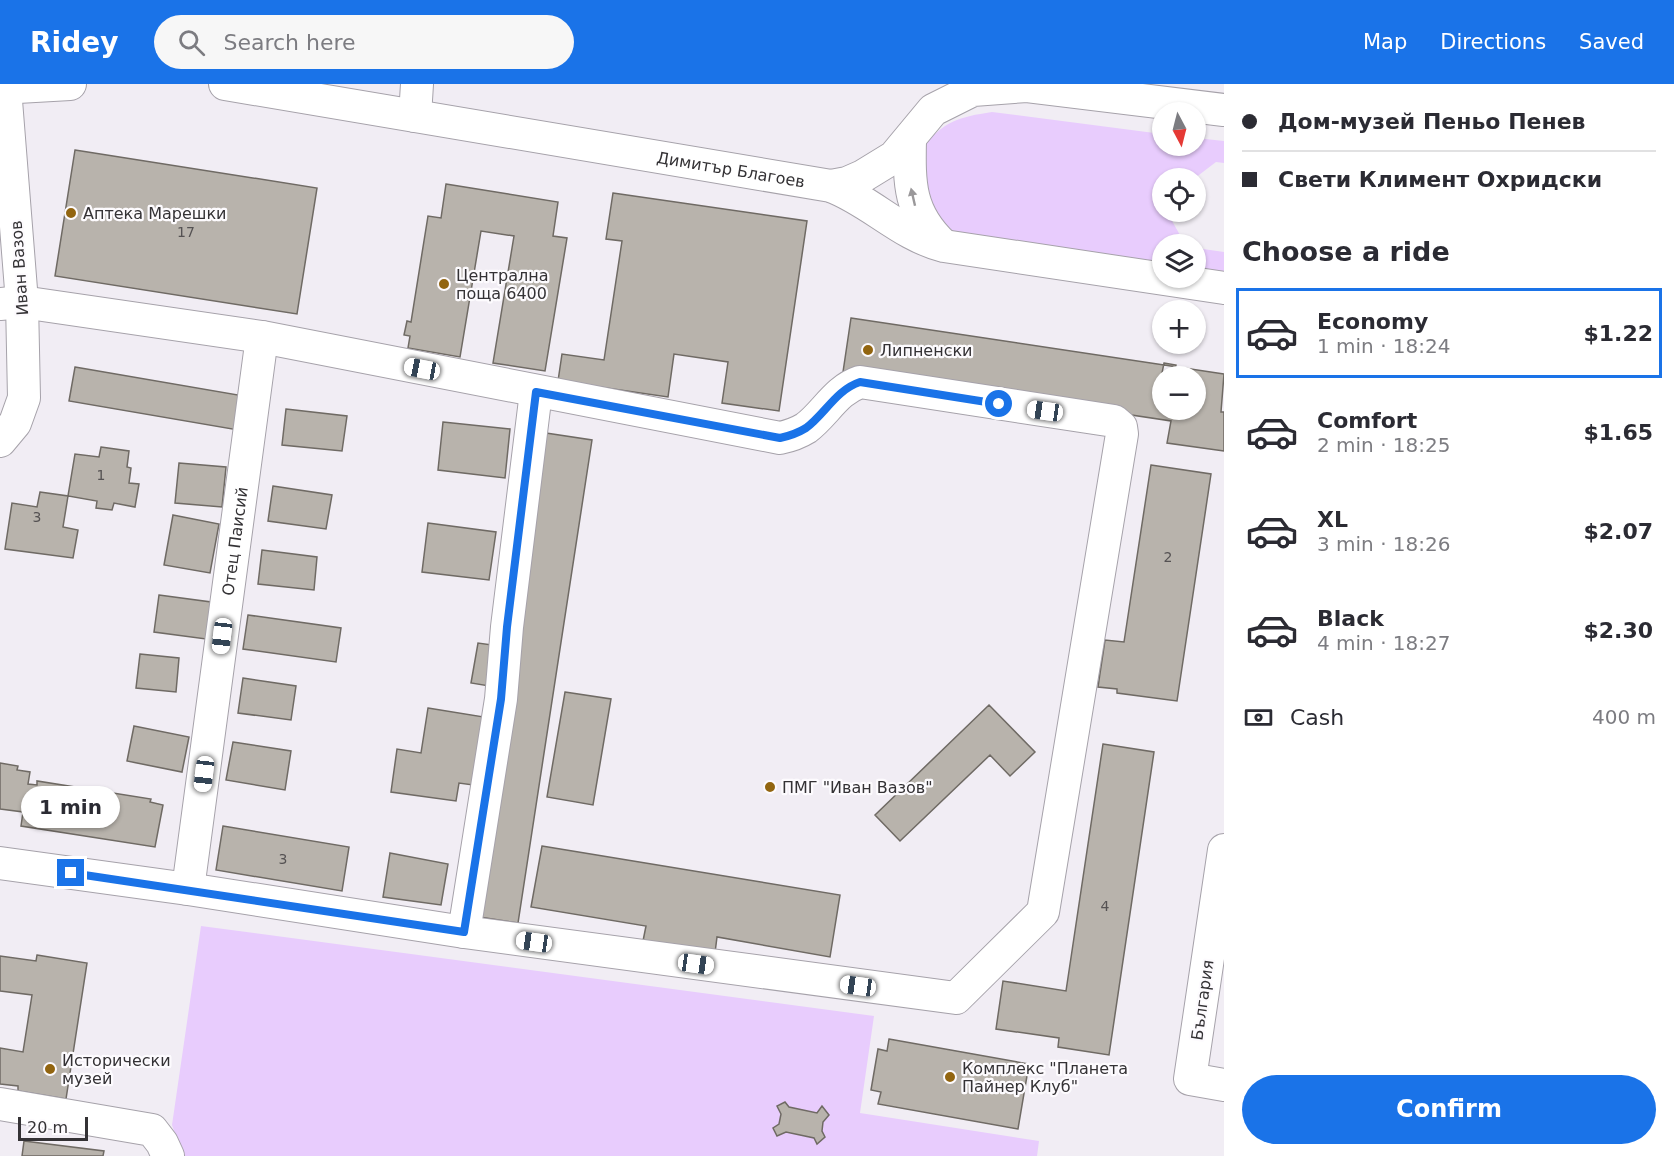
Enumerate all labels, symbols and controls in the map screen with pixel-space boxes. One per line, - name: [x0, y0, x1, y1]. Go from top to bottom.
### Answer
- search box: [154, 15, 574, 69]
- text: Ridey: [30, 26, 118, 59]
- icon: search: [175, 26, 208, 59]
- text: Search here: [223, 30, 356, 55]
- text: Map: [1363, 30, 1407, 54]
- text: Directions: [1440, 30, 1546, 54]
- text: Saved: [1579, 30, 1644, 54]
- north arrow: [1152, 102, 1206, 156]
- map controls: [1152, 102, 1206, 420]
- text: Дом-музей Пеньо Пенев: [1278, 109, 1586, 134]
- street label: Димитър Благоев: [655, 148, 806, 191]
- text: Свети Климент Охридски: [1278, 167, 1602, 192]
- button: locate: [1152, 168, 1206, 222]
- one-way arrow: [908, 188, 918, 207]
- place label: Аптека Марешки: [83, 204, 226, 223]
- marker: Аптека Марешки: [64, 206, 78, 220]
- street label: Иван Вазов: [7, 220, 32, 316]
- house number: 17: [177, 224, 195, 240]
- button: layers: [1152, 234, 1206, 288]
- text: Choose a ride: [1242, 236, 1450, 267]
- place label: Централна поща 6400: [456, 266, 549, 303]
- marker: Централна поща 6400: [437, 277, 451, 291]
- button: +: [1152, 300, 1206, 354]
- icon: car: [1245, 306, 1299, 360]
- text: Economy: [1317, 309, 1428, 334]
- text: $1.22: [1583, 321, 1653, 346]
- text: 1 min · 18:24: [1317, 334, 1451, 358]
- place label: Липненски: [880, 341, 973, 360]
- marker: Липненски: [861, 343, 875, 357]
- car: [403, 357, 441, 381]
- button: −: [1152, 366, 1206, 420]
- route start: [985, 390, 1012, 417]
- car: [1026, 400, 1064, 422]
- icon: car: [1245, 405, 1299, 459]
- text: Comfort: [1317, 408, 1417, 433]
- text: $1.65: [1583, 420, 1653, 445]
- text: 2 min · 18:25: [1317, 433, 1451, 457]
- house number: 1: [97, 467, 105, 483]
- street label: Отец Паисий: [218, 486, 252, 597]
- icon: car: [1245, 504, 1299, 558]
- text: XL: [1317, 507, 1348, 532]
- house number: 3: [33, 509, 41, 525]
- text: $2.07: [1583, 519, 1653, 544]
- text: 3 min · 18:26: [1317, 532, 1451, 556]
- house number: 2: [1164, 549, 1172, 565]
- icon: car: [1245, 603, 1299, 657]
- text: Black: [1317, 606, 1384, 631]
- car: [211, 617, 233, 655]
- text: $2.30: [1583, 618, 1653, 643]
- text: 4 min · 18:27: [1317, 631, 1451, 655]
- icon: cash: [1242, 701, 1275, 734]
- text: Cash: [1290, 705, 1344, 730]
- text: 400 m: [1592, 705, 1656, 729]
- car: [193, 755, 215, 793]
- place label: ПМГ "Иван Вазов": [782, 778, 933, 797]
- marker: ПМГ "Иван Вазов": [763, 780, 777, 794]
- callout: 1 min: [22, 786, 121, 828]
- text: 1 min: [39, 795, 102, 819]
- house number: 3: [279, 851, 287, 867]
- route end: [57, 859, 84, 886]
- house number: 4: [1101, 898, 1110, 914]
- car: [515, 931, 553, 953]
- car: [677, 953, 715, 975]
- street label: България: [1187, 959, 1218, 1041]
- car: [839, 975, 877, 997]
- place label: Исторически музей: [62, 1051, 171, 1088]
- place label: Комплекс "Планета Пайнер Клуб": [962, 1059, 1128, 1096]
- marker: Исторически музей: [43, 1062, 57, 1076]
- marker: Комплекс "Планета Пайнер Клуб": [943, 1070, 957, 1084]
- button: Confirm: [1242, 1075, 1656, 1144]
- scale bar: [18, 1114, 88, 1142]
- text: 20 m: [27, 1118, 68, 1137]

